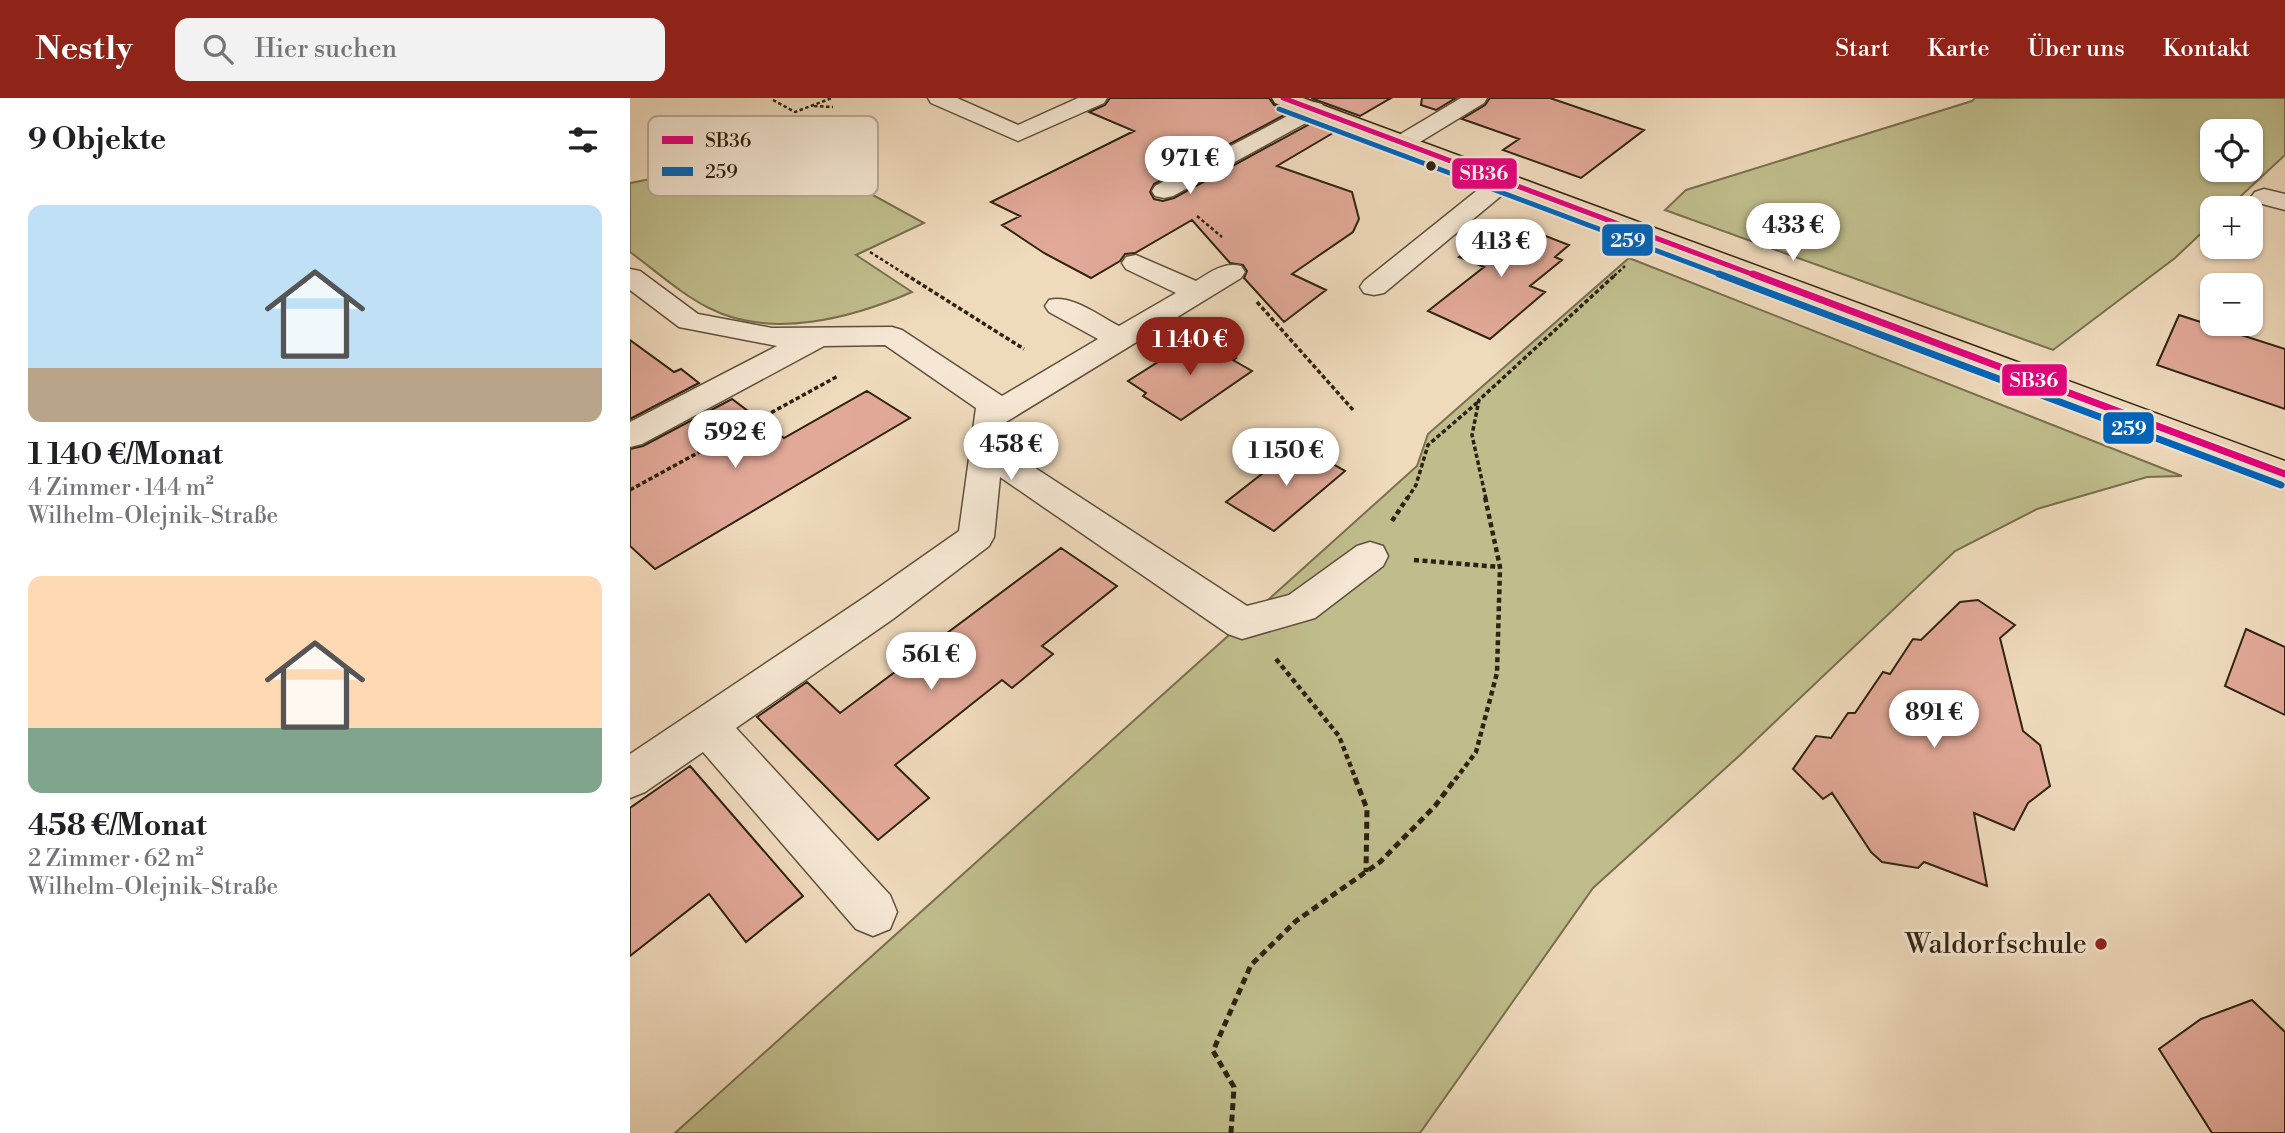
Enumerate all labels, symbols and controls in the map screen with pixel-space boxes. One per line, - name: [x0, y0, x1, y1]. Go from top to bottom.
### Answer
- search box: [175, 18, 665, 81]
- text: Nestly: [35, 29, 133, 70]
- icon: search: [199, 30, 237, 68]
- text: Hier suchen: [255, 33, 397, 65]
- text: Start: [1835, 34, 1889, 64]
- text: Karte: [1927, 34, 1990, 64]
- text: Über uns: [2028, 34, 2125, 64]
- text: Kontakt: [2163, 34, 2250, 64]
- legend: [648, 116, 878, 196]
- map controls: [2200, 119, 2263, 336]
- button: locate: [2200, 119, 2263, 182]
- text: 9 Objekte: [28, 121, 166, 159]
- icon: filters: [564, 121, 602, 159]
- text: SB36: [705, 129, 751, 153]
- pin: 971 €: [1141, 136, 1239, 196]
- text: 971 €: [1161, 145, 1219, 173]
- line badge: SB36: [1451, 157, 1518, 190]
- unlabelled marker: [1424, 159, 1438, 173]
- text: 259: [705, 160, 738, 184]
- text: SB36: [1460, 162, 1508, 186]
- button: +: [2200, 196, 2263, 259]
- pin: 433 €: [1744, 204, 1842, 263]
- text: 433 €: [1762, 212, 1824, 240]
- pin: 413 €: [1452, 220, 1550, 279]
- line badge: 259: [1601, 223, 1654, 257]
- text: 413 €: [1472, 228, 1530, 256]
- text: 259: [1610, 229, 1646, 253]
- icon: home: [252, 251, 378, 377]
- button: −: [2200, 273, 2263, 336]
- pin: 1 140 €: [1125, 317, 1255, 377]
- text: 1 140 €: [1152, 326, 1228, 354]
- line badge: SB36: [2001, 363, 2068, 397]
- text: SB36: [2010, 369, 2058, 393]
- pin: 592 €: [686, 410, 784, 470]
- line badge: 259: [2102, 411, 2155, 445]
- text: 259: [2111, 417, 2147, 441]
- text: 592 €: [704, 419, 766, 447]
- pin: 458 €: [962, 422, 1060, 482]
- pin: 1 150 €: [1221, 428, 1351, 488]
- text: 458 €: [980, 431, 1042, 459]
- text: 1 140 €/Monat: [28, 436, 223, 474]
- text: 1 150 €: [1248, 437, 1324, 465]
- text: 4 Zimmer · 144 m²: [28, 474, 214, 502]
- text: Wilhelm-Olejnik-Straße: [28, 502, 278, 530]
- icon: home: [252, 622, 378, 748]
- pin: 561 €: [882, 632, 980, 692]
- text: 561 €: [902, 641, 960, 669]
- pin: 891 €: [1885, 690, 1983, 750]
- text: 891 €: [1905, 699, 1963, 727]
- text: 458 €/Monat: [28, 807, 207, 845]
- text: 2 Zimmer · 62 m²: [28, 845, 204, 873]
- text: Wilhelm-Olejnik-Straße: [28, 873, 278, 901]
- place label: Waldorfschule: [1904, 927, 2087, 962]
- marker: Waldorfschule: [2093, 936, 2109, 952]

